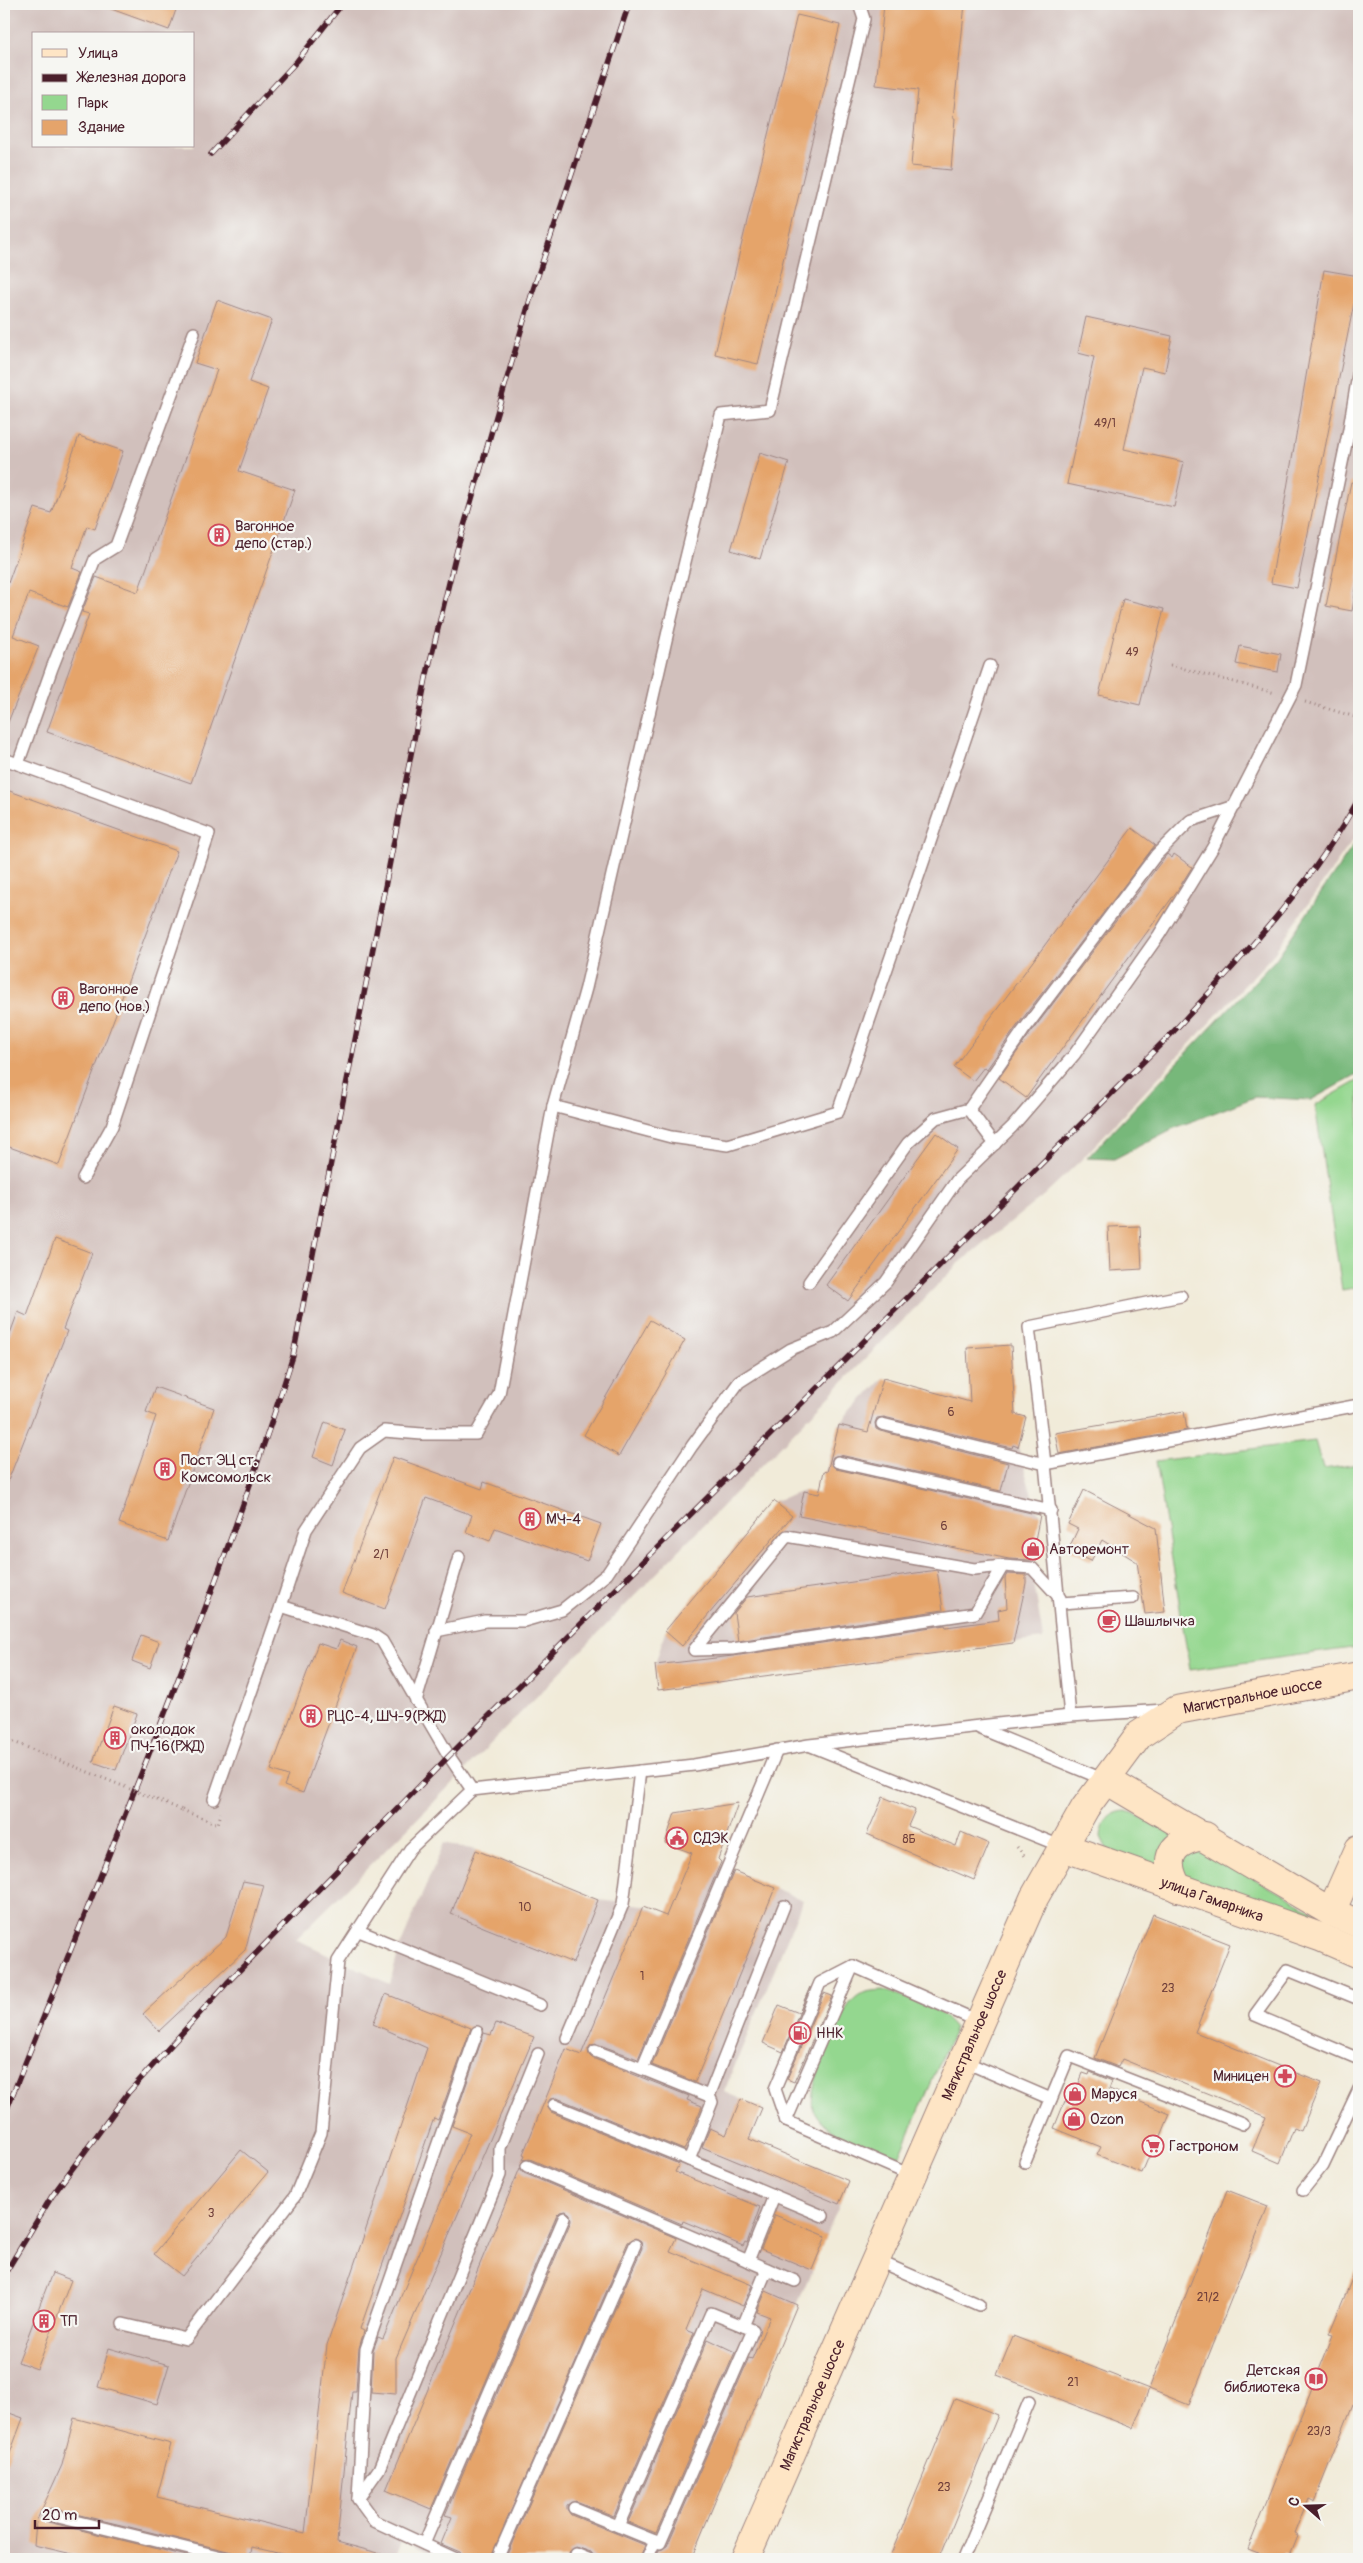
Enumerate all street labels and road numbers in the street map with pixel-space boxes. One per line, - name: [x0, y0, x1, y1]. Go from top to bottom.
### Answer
- street label: Магистральное шоссе: [1182, 1674, 1324, 1718]
- street label: улица Гамарника: [1157, 1872, 1266, 1926]
- street label: Магистральное шоссе: [937, 1966, 1011, 2103]
- street label: Магистральное шоссе: [775, 2336, 849, 2473]

